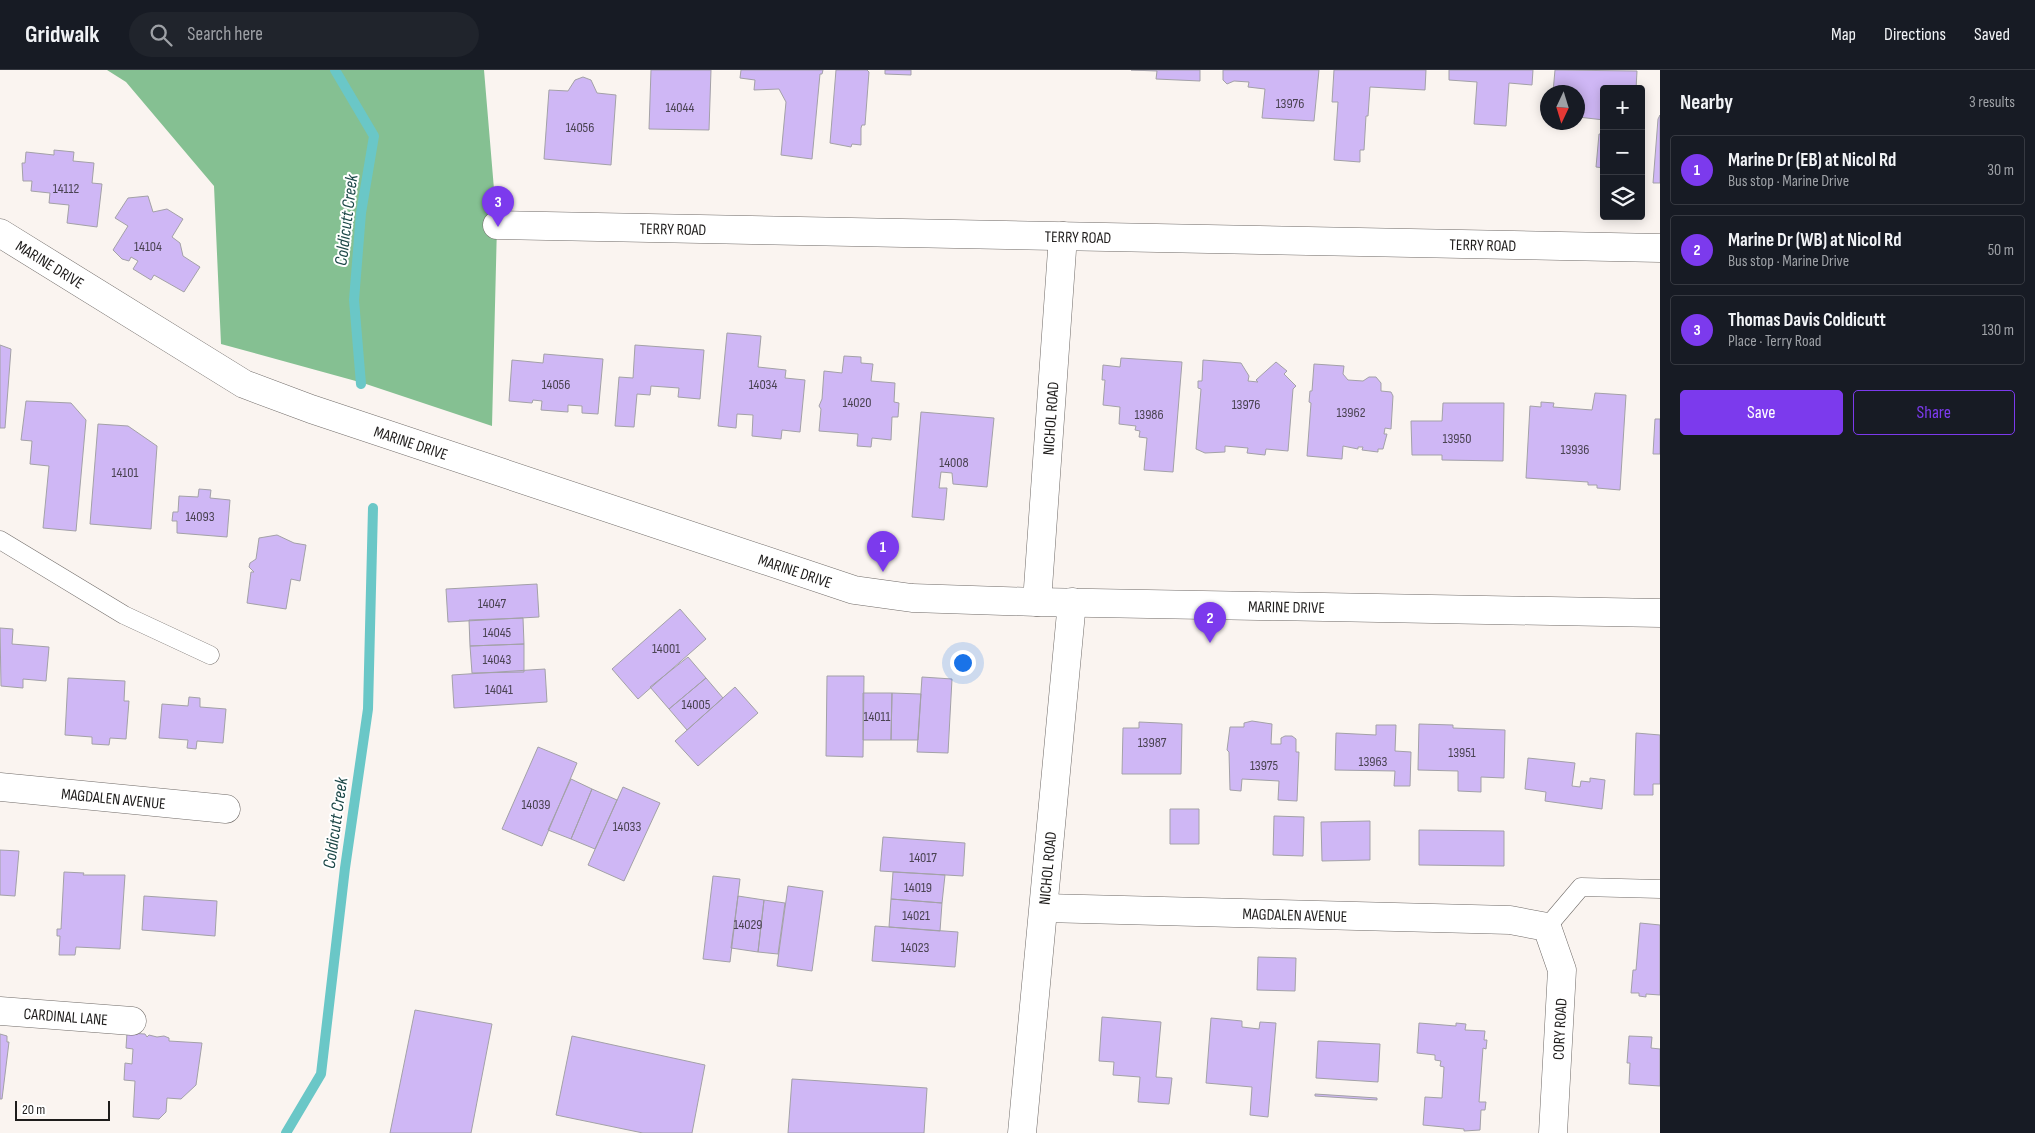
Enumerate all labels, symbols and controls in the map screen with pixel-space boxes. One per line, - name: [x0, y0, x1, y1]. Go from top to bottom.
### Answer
- search box: [129, 12, 479, 57]
- text: Gridwalk: [25, 20, 99, 49]
- icon: search: [147, 21, 175, 49]
- text: Search here: [187, 23, 263, 46]
- text: Map: [1831, 24, 1856, 45]
- text: Directions: [1884, 24, 1946, 45]
- text: Saved: [1974, 24, 2010, 45]
- north arrow: [1540, 85, 1585, 130]
- map controls: [1600, 85, 1645, 220]
- button: +: [1600, 85, 1645, 130]
- text: Nearby: [1680, 90, 1733, 115]
- text: 3 results: [1969, 93, 2015, 112]
- house number: 13976: [1276, 95, 1304, 112]
- house number: 14044: [666, 99, 695, 116]
- house number: 14056: [566, 119, 594, 136]
- button: −: [1600, 130, 1645, 175]
- text: Marine Dr (EB) at Nicol Rd: [1728, 149, 1896, 172]
- text: 1: [1694, 161, 1700, 180]
- text: 30 m: [1987, 161, 2014, 180]
- water label: Coldicutt Creek: [330, 172, 363, 267]
- text: Bus stop · Marine Drive: [1728, 172, 1849, 191]
- button: layers: [1600, 175, 1645, 220]
- house number: 14112: [53, 180, 79, 197]
- pin: 3: [482, 186, 514, 227]
- street label: TERRY ROAD: [639, 220, 707, 240]
- street label: TERRY ROAD: [1044, 228, 1112, 248]
- text: Marine Dr (WB) at Nicol Rd: [1728, 229, 1902, 252]
- street label: TERRY ROAD: [1449, 236, 1516, 256]
- street label: MARINE DRIVE: [12, 237, 87, 294]
- house number: 14104: [134, 238, 162, 255]
- text: 2: [1693, 241, 1701, 260]
- text: 50 m: [1988, 241, 2014, 260]
- text: Bus stop · Marine Drive: [1728, 252, 1849, 271]
- text: Thomas Davis Coldicutt: [1728, 309, 1886, 332]
- text: 3: [1693, 321, 1701, 340]
- text: 130 m: [1982, 321, 2014, 340]
- text: Place · Terry Road: [1728, 332, 1822, 351]
- house number: 14056: [542, 376, 570, 393]
- house number: 14034: [749, 376, 778, 393]
- street label: NICHOL ROAD: [1039, 381, 1064, 456]
- button: Save: [1680, 390, 1843, 435]
- button: Share: [1853, 390, 2015, 435]
- house number: 14020: [842, 394, 872, 411]
- house number: 13976: [1232, 396, 1260, 413]
- house number: 13962: [1337, 404, 1366, 421]
- house number: 13986: [1134, 406, 1164, 423]
- street label: MARINE DRIVE: [371, 423, 450, 465]
- house number: 13950: [1443, 430, 1471, 447]
- house number: 13936: [1561, 441, 1589, 458]
- house number: 14008: [939, 454, 969, 471]
- house number: 14101: [112, 464, 139, 481]
- house number: 14093: [185, 508, 215, 525]
- pin: 1: [867, 531, 899, 572]
- street label: MARINE DRIVE: [756, 551, 834, 593]
- house number: 14047: [478, 595, 507, 612]
- street label: MARINE DRIVE: [1248, 598, 1325, 618]
- pin: 2: [1194, 602, 1226, 643]
- house number: 14045: [483, 624, 512, 641]
- house number: 14001: [652, 640, 680, 657]
- your location: [950, 650, 976, 676]
- house number: 14043: [483, 651, 512, 668]
- house number: 14041: [485, 681, 513, 698]
- house number: 14005: [682, 696, 711, 713]
- house number: 14011: [864, 708, 890, 725]
- house number: 13987: [1138, 734, 1167, 751]
- house number: 13951: [1448, 744, 1476, 761]
- house number: 13963: [1359, 753, 1388, 770]
- house number: 13975: [1250, 757, 1278, 774]
- water label: Coldicutt Creek: [319, 775, 352, 870]
- street label: MAGDALEN AVENUE: [60, 785, 166, 814]
- house number: 14039: [521, 796, 551, 813]
- house number: 14033: [613, 818, 642, 835]
- street label: NICHOL ROAD: [1036, 831, 1061, 906]
- house number: 14017: [909, 849, 937, 866]
- house number: 14019: [904, 879, 932, 896]
- street label: MAGDALEN AVENUE: [1242, 905, 1348, 927]
- house number: 14021: [902, 907, 930, 924]
- house number: 14029: [734, 916, 762, 933]
- house number: 14023: [901, 939, 929, 956]
- street label: CORY ROAD: [1549, 998, 1572, 1060]
- street label: CARDINAL LANE: [23, 1005, 108, 1030]
- scale bar: [15, 1098, 110, 1121]
- text: 20 m: [22, 1101, 45, 1118]

